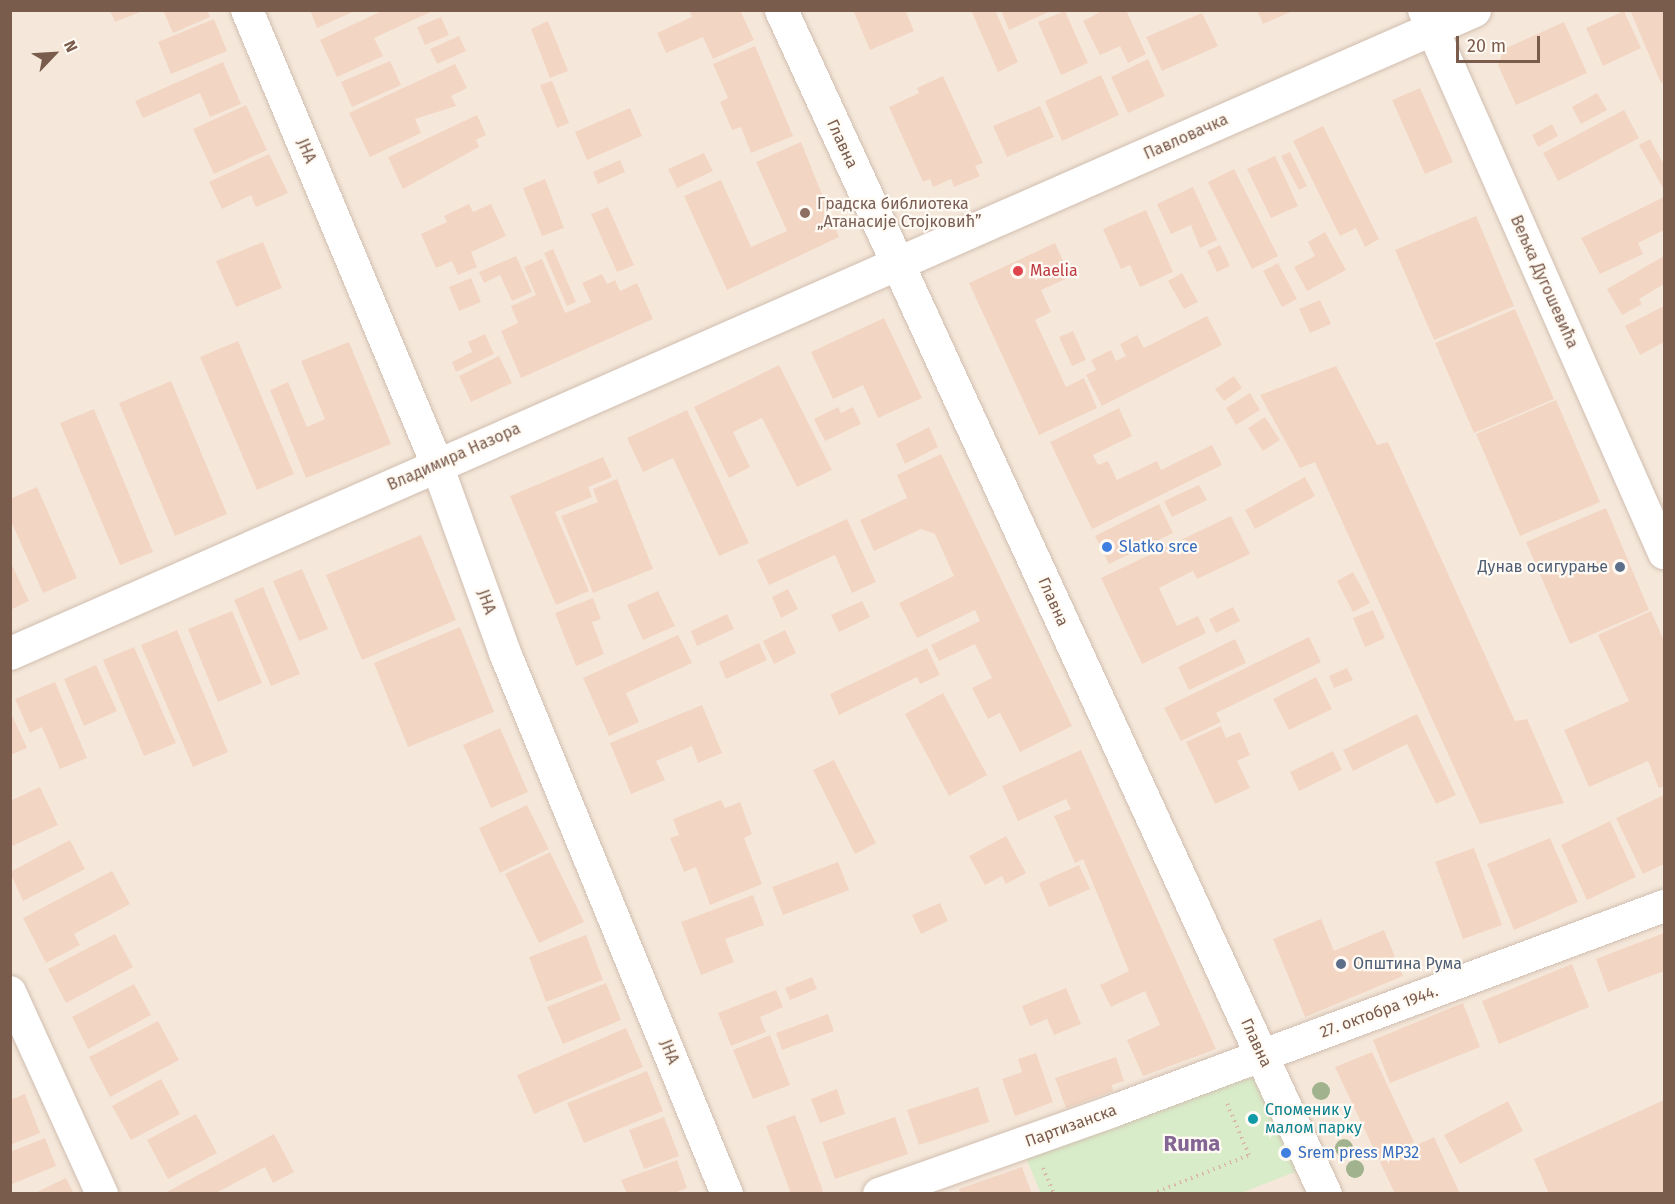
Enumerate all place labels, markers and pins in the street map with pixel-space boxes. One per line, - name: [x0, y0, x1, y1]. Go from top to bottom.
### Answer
- place label: Градска библиотека „Атанасије Стојковић”: [817, 194, 981, 232]
- marker: Градска библиотека „Атанасије Стојковић”: [798, 206, 812, 220]
- place label: Maelia: [1030, 261, 1078, 281]
- marker: Maelia: [1011, 264, 1025, 278]
- place label: Slatko srce: [1119, 537, 1198, 557]
- marker: Slatko srce: [1100, 540, 1114, 554]
- place label: Дунав осигурање: [1478, 557, 1608, 577]
- marker: Дунав осигурање: [1613, 560, 1627, 574]
- place label: Општина Рума: [1353, 954, 1462, 974]
- marker: Општина Рума: [1334, 957, 1348, 971]
- place label: Споменик у малом парку: [1265, 1100, 1362, 1138]
- marker: Споменик у малом парку: [1246, 1112, 1260, 1126]
- place label: Srem press MP32: [1298, 1143, 1419, 1163]
- marker: Srem press MP32: [1279, 1146, 1293, 1160]

